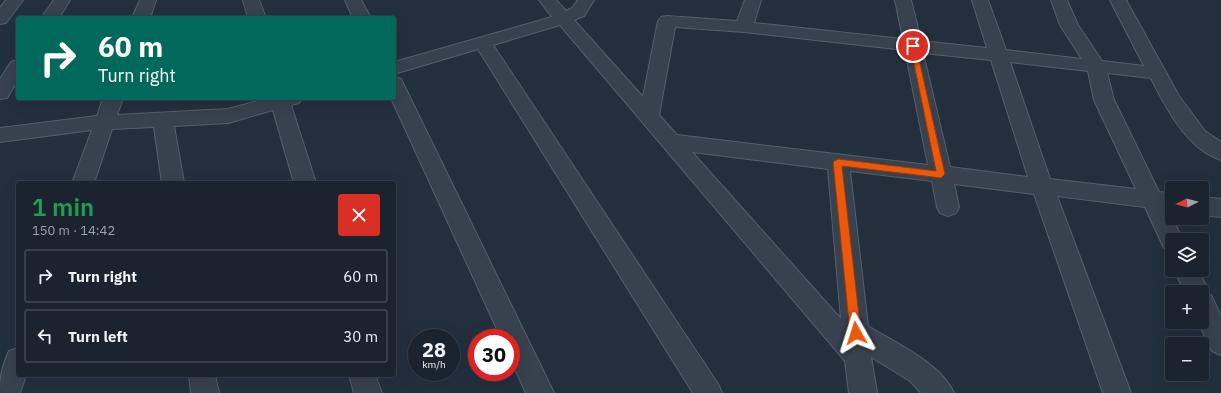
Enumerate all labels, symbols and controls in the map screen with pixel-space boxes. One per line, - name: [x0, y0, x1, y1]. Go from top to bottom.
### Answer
- text: 60 m: [98, 28, 163, 65]
- pin: [896, 29, 930, 63]
- icon: right: [32, 32, 84, 84]
- icon: arrive: [902, 35, 924, 57]
- text: Turn right: [98, 64, 176, 87]
- north arrow: [1165, 181, 1209, 225]
- map controls: [1165, 181, 1209, 381]
- text: 1 min: [32, 191, 94, 223]
- button: close: [338, 194, 380, 236]
- text: 150 m · 14:42: [32, 222, 115, 239]
- button: layers: [1165, 233, 1209, 277]
- icon: right: [34, 265, 56, 287]
- text: Turn right: [68, 267, 137, 286]
- text: 60 m: [343, 267, 378, 286]
- button: +: [1165, 285, 1209, 329]
- position arrow: [835, 312, 877, 354]
- icon: left: [34, 325, 56, 347]
- text: Turn left: [68, 327, 128, 346]
- text: 30 m: [343, 327, 378, 346]
- speed limit sign: 30: [468, 329, 520, 381]
- text: 28: [422, 336, 446, 363]
- button: −: [1165, 337, 1209, 381]
- text: km/h: [422, 358, 446, 371]

